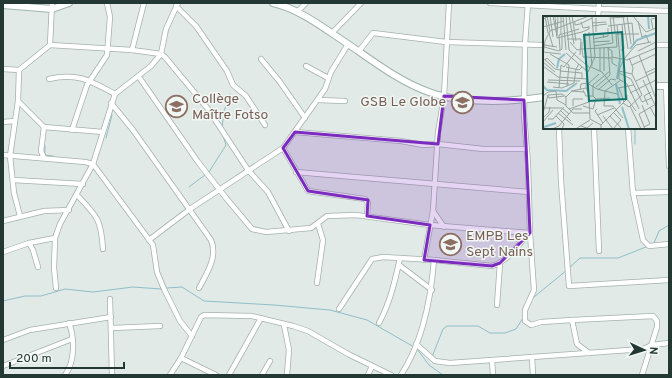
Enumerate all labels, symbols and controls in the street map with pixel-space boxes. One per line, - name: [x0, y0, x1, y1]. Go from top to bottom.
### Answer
- inset map: [543, 16, 656, 129]
- school or university icon: GSB Le Globe: [449, 89, 475, 115]
- place label: Collège Maître Fotso: [192, 91, 268, 124]
- school or university icon: Collège Maître Fotso: [164, 94, 190, 120]
- place label: GSB Le Globe: [360, 94, 446, 111]
- place label: EMPB Les Sept Nains: [466, 228, 533, 261]
- school or university icon: EMPB Les Sept Nains: [437, 231, 463, 257]
- north arrow: [624, 330, 664, 370]
- scale bar: [10, 344, 124, 370]
- text: N: [646, 346, 660, 355]
- text: 200 m: [16, 351, 52, 367]

